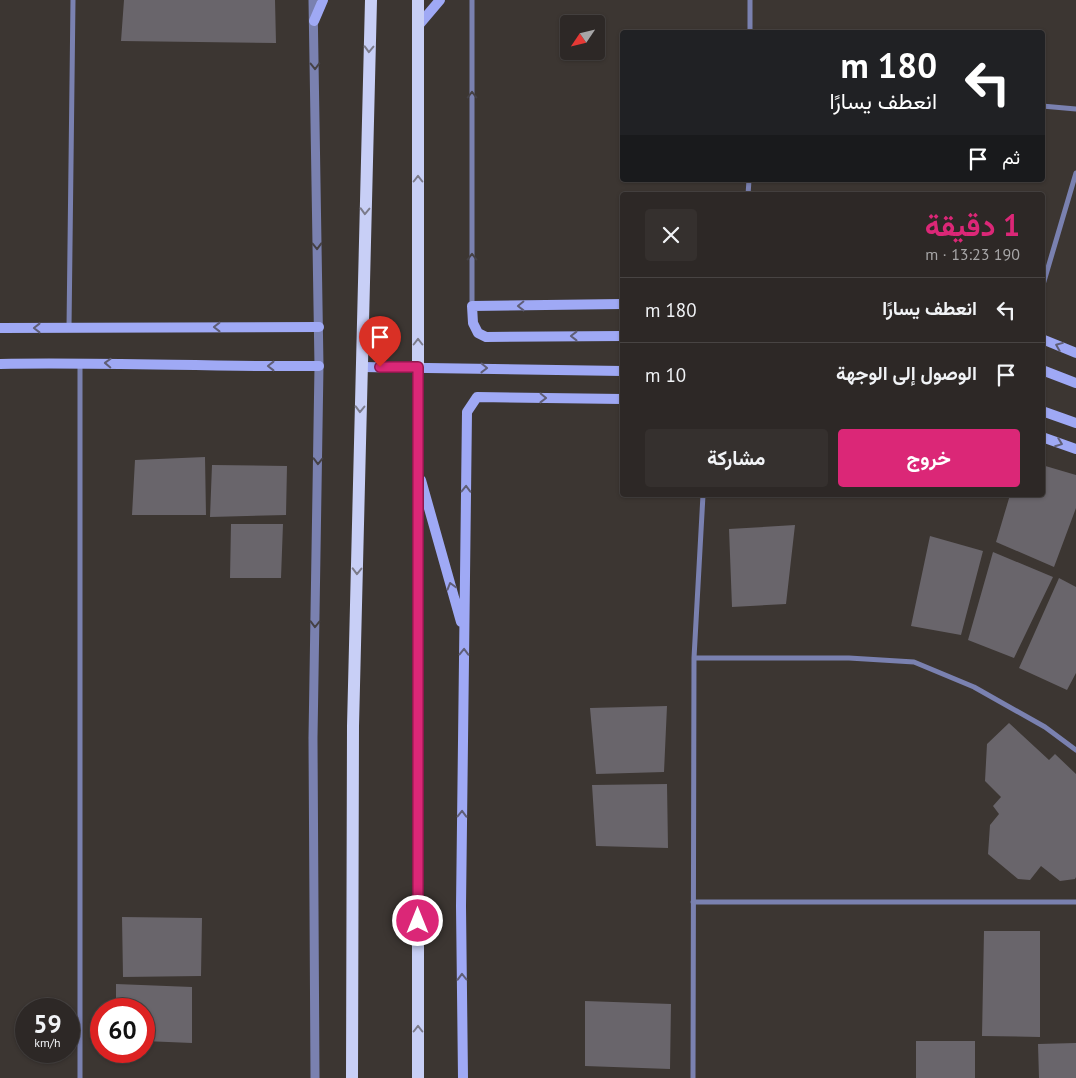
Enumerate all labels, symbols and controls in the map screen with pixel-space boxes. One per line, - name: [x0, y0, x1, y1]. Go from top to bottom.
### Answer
- north arrow: [560, 15, 605, 60]
- map controls: [560, 15, 605, 60]
- text: 180 m: [840, 42, 937, 88]
- one-way arrow: [364, 45, 375, 53]
- icon: left: [955, 50, 1020, 115]
- one-way arrow: [309, 62, 320, 70]
- text: انعطف يسارًا: [830, 87, 937, 115]
- one-way arrow: [467, 91, 477, 98]
- icon: arrive: [964, 145, 992, 173]
- text: ثم: [1002, 145, 1020, 169]
- one-way arrow: [413, 175, 423, 183]
- text: 1 دقيقة: [925, 205, 1020, 244]
- one-way arrow: [360, 208, 370, 215]
- button: close: [645, 209, 697, 261]
- one-way arrow: [312, 242, 323, 250]
- text: 190 m · 13:23: [925, 244, 1020, 264]
- one-way arrow: [467, 253, 477, 261]
- text: انعطف يسارًا: [882, 296, 977, 320]
- icon: left: [992, 296, 1020, 324]
- text: 180 m: [645, 298, 697, 322]
- one-way arrow: [517, 300, 525, 311]
- pin: [359, 316, 401, 367]
- one-way arrow: [213, 322, 221, 332]
- one-way arrow: [33, 323, 41, 333]
- icon: arrive: [366, 323, 394, 351]
- one-way arrow: [570, 331, 578, 341]
- one-way arrow: [413, 338, 423, 346]
- one-way arrow: [1055, 342, 1064, 352]
- one-way arrow: [104, 358, 112, 368]
- one-way arrow: [266, 361, 274, 372]
- text: الوصول إلى الوجهة: [836, 361, 977, 385]
- icon: arrive: [992, 361, 1020, 389]
- one-way arrow: [481, 363, 489, 373]
- text: 10 m: [645, 363, 686, 387]
- one-way arrow: [540, 393, 548, 403]
- one-way arrow: [355, 405, 365, 413]
- button: مشاركة: [645, 429, 828, 487]
- button: خروج: [838, 429, 1020, 487]
- one-way arrow: [1054, 437, 1063, 447]
- one-way arrow: [313, 458, 323, 465]
- one-way arrow: [461, 485, 471, 493]
- one-way arrow: [351, 567, 362, 575]
- one-way arrow: [446, 582, 456, 590]
- one-way arrow: [310, 620, 320, 628]
- one-way arrow: [459, 648, 469, 656]
- one-way arrow: [457, 810, 467, 818]
- position arrow: [391, 894, 443, 946]
- one-way arrow: [457, 973, 467, 980]
- speed limit sign: 60: [90, 998, 155, 1063]
- text: 59: [33, 1008, 62, 1040]
- one-way arrow: [413, 1025, 423, 1033]
- text: km/h: [34, 1035, 61, 1050]

